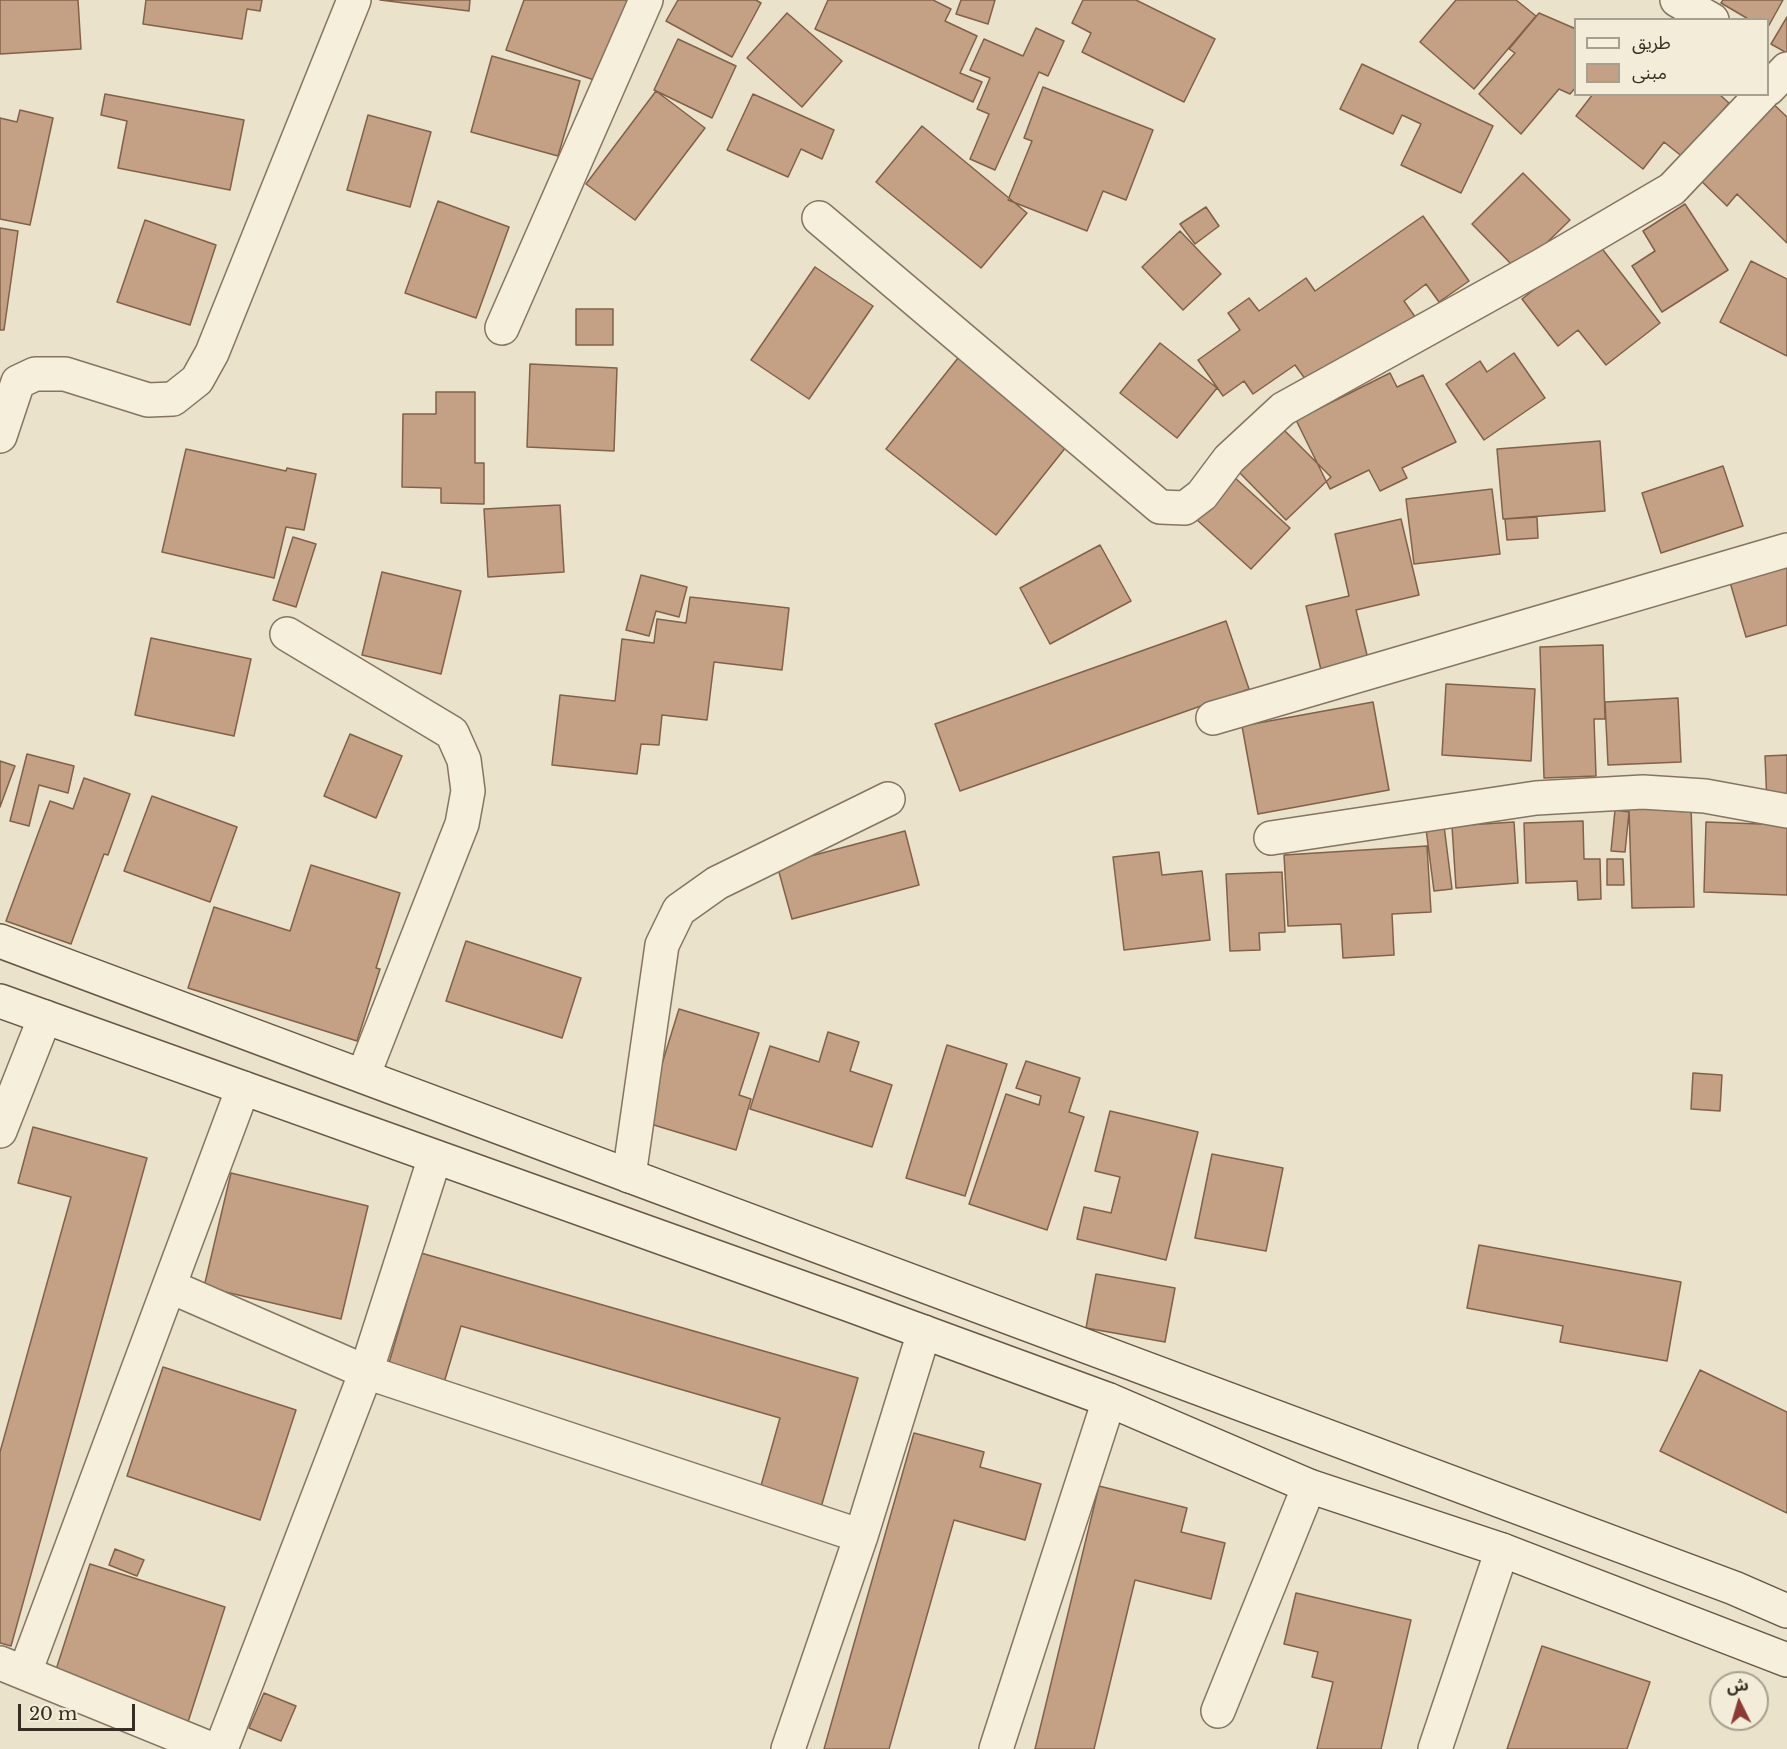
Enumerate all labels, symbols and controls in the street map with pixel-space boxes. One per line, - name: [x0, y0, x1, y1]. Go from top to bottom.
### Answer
- legend: [1574, 18, 1769, 96]
- text: طريق: [1632, 32, 1671, 54]
- text: مبنى: [1632, 62, 1667, 84]
- north arrow: [1709, 1671, 1769, 1731]
- text: ش: [1726, 1674, 1749, 1696]
- scale bar: [21, 1692, 138, 1730]
- text: 20 m: [29, 1703, 77, 1725]

